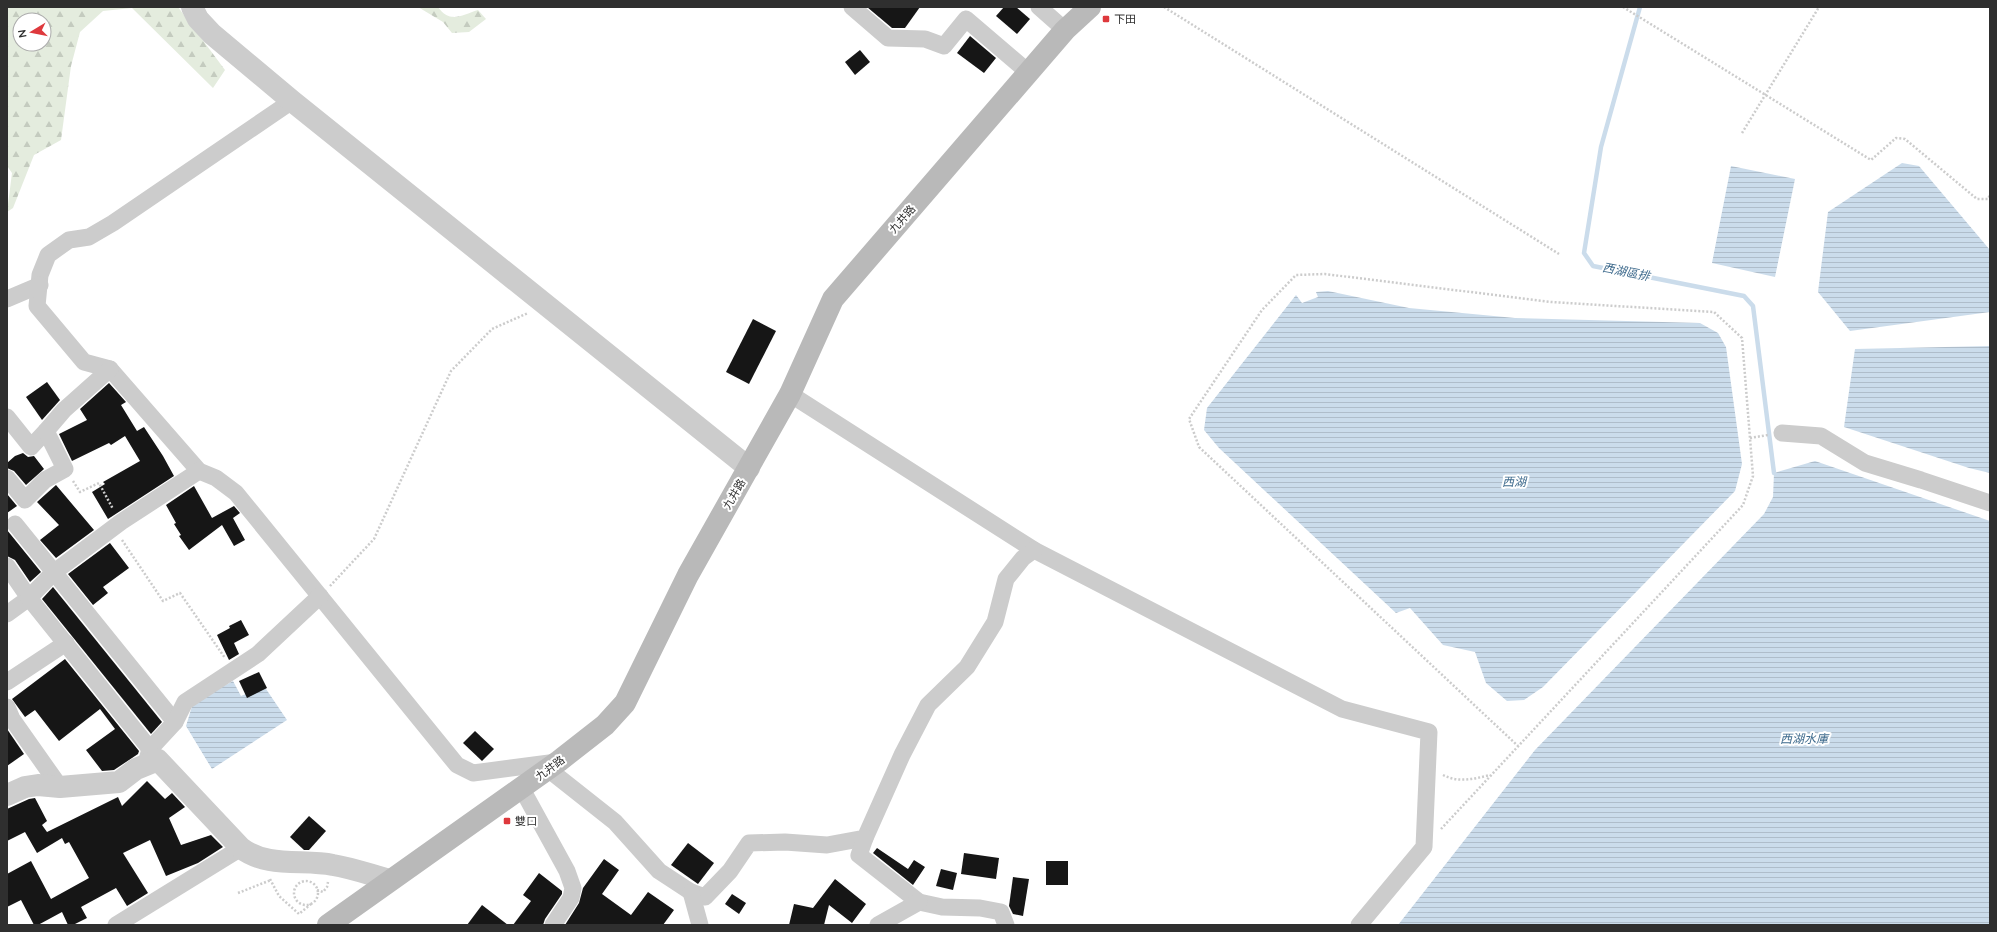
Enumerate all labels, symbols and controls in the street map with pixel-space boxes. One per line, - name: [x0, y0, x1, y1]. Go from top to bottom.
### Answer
- north arrow: [12, 12, 52, 52]
- place label: 下田: [1114, 12, 1136, 26]
- marker: 下田: [1101, 14, 1111, 24]
- text: N: [15, 29, 30, 39]
- street label: 九井路: [886, 202, 918, 236]
- water label: 西湖區排: [1601, 260, 1653, 284]
- water label: 西湖: [1502, 474, 1528, 489]
- street label: 九井路: [720, 476, 748, 512]
- water label: 西湖水庫: [1780, 731, 1830, 746]
- street label: 九井路: [533, 752, 567, 784]
- place label: 雙口: [515, 814, 537, 828]
- marker: 雙口: [502, 816, 512, 826]

